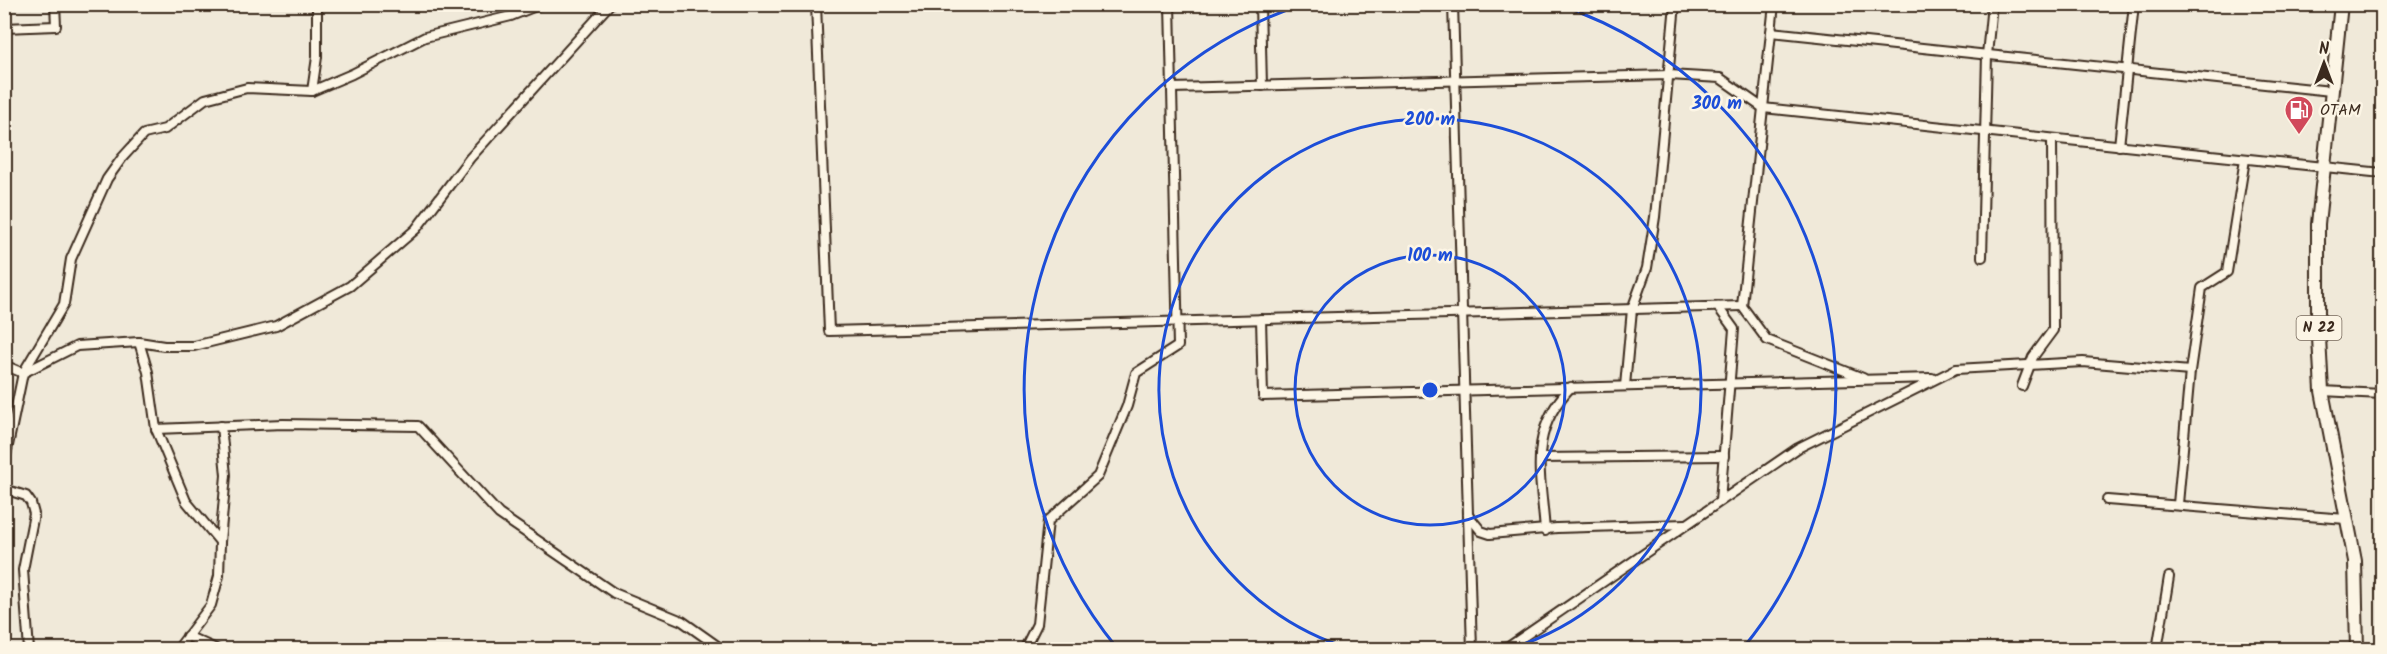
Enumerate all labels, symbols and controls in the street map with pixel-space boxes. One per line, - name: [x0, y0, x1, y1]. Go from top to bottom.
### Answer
- north arrow: [2294, 33, 2354, 93]
- text: N: [2319, 37, 2329, 62]
- text: 300 m: [1691, 90, 1742, 119]
- fuel station icon: OTAM: [2283, 94, 2315, 136]
- place label: OTAM: [2320, 98, 2361, 123]
- text: 200 m: [1405, 106, 1456, 135]
- text: 100 m: [1407, 242, 1453, 271]
- road number: N 22: [2296, 316, 2342, 340]
- centre of rings: [1420, 380, 1440, 400]

